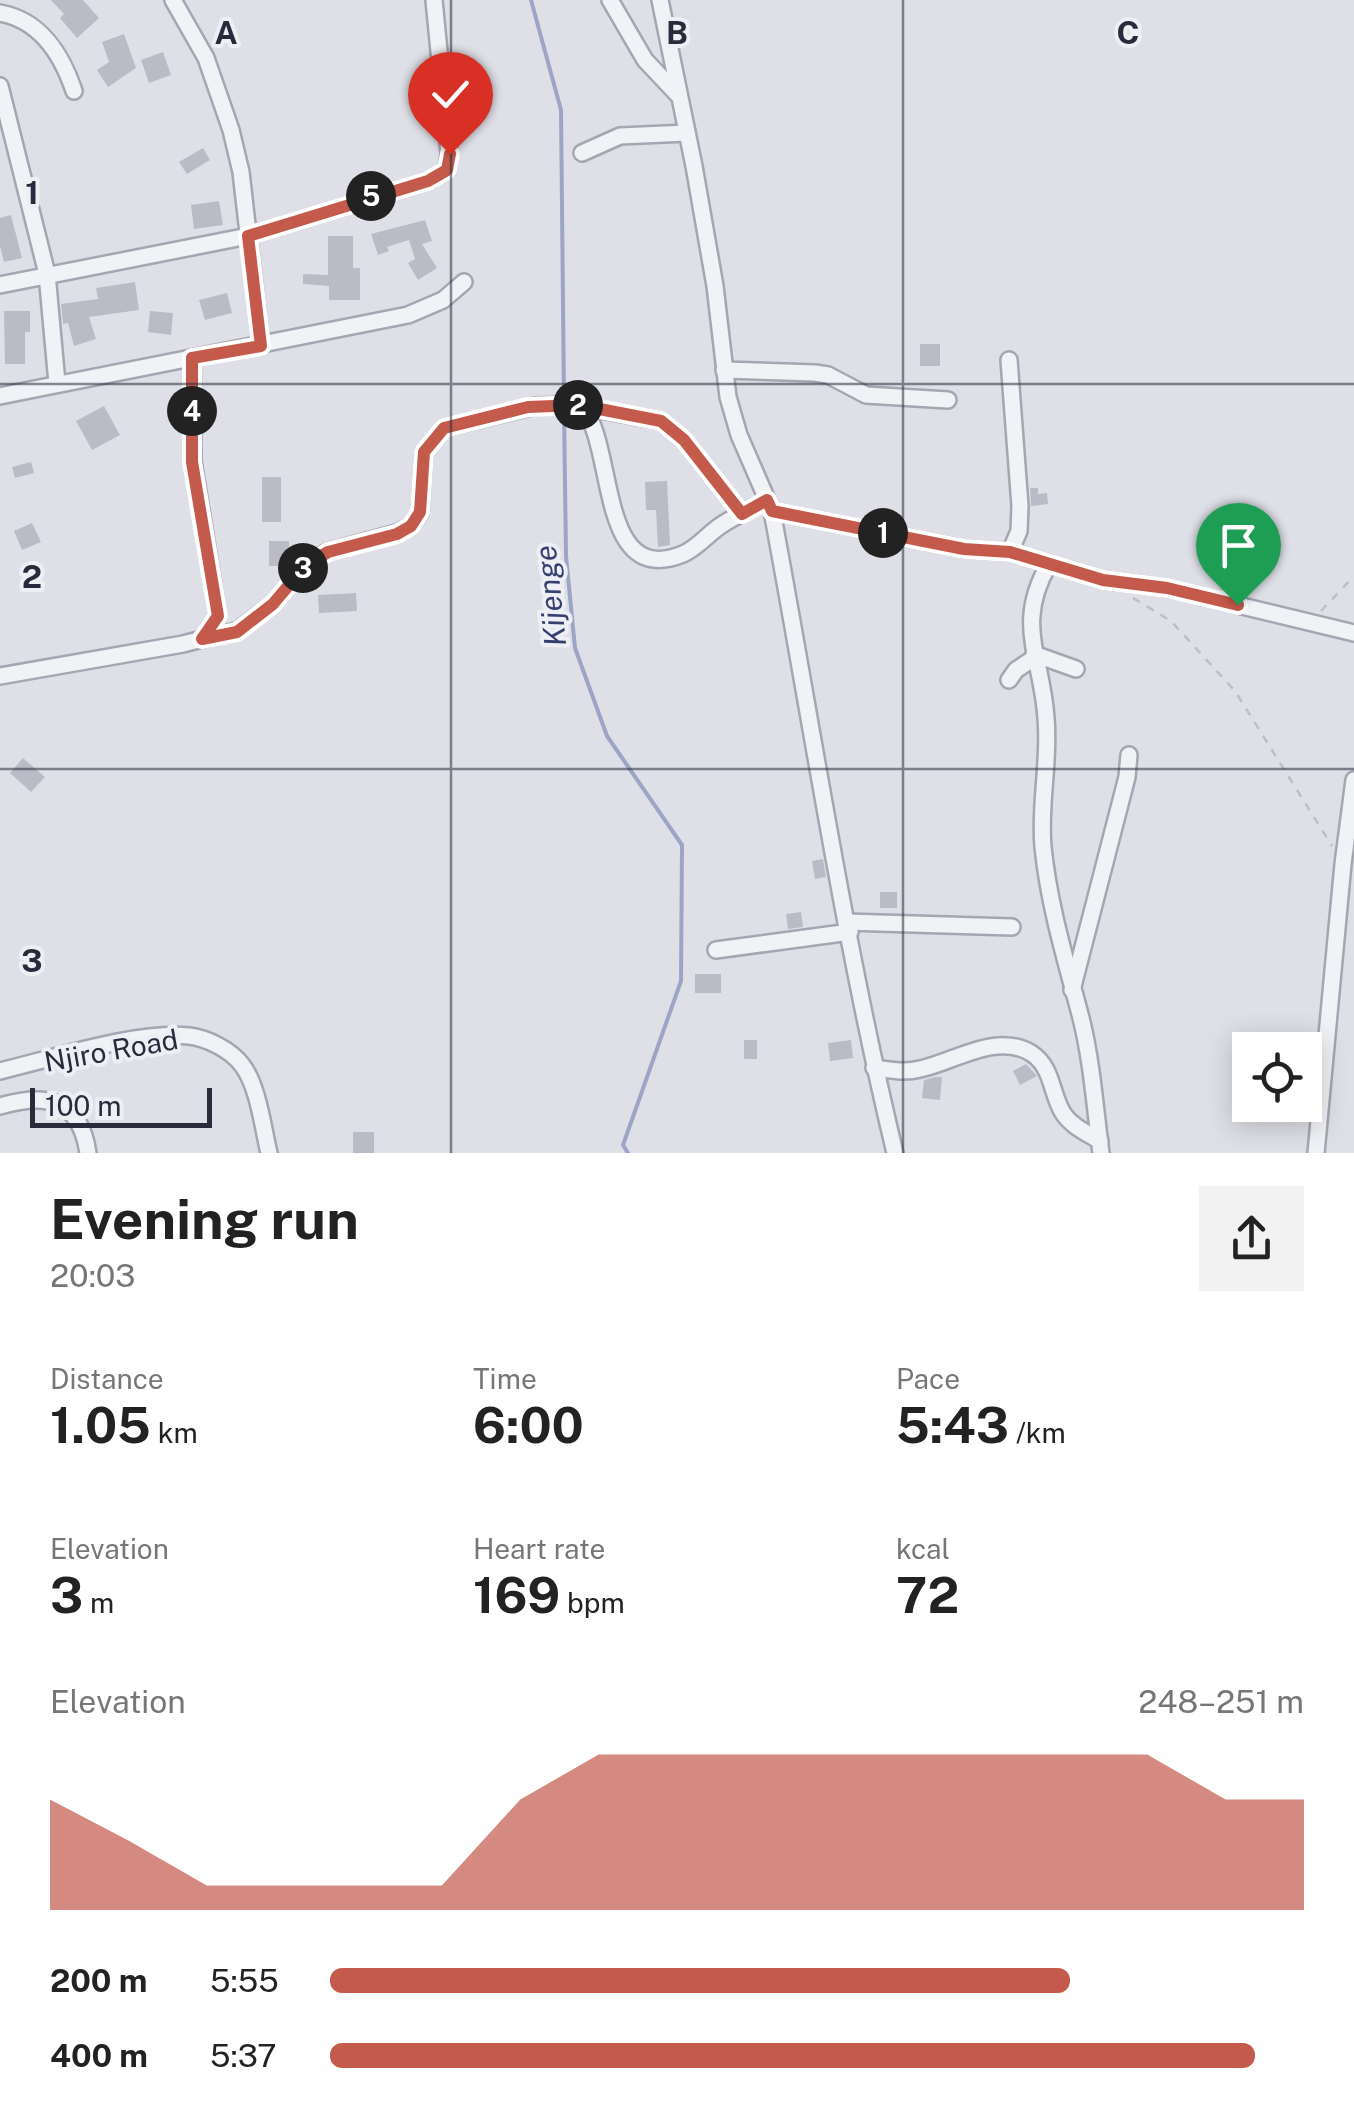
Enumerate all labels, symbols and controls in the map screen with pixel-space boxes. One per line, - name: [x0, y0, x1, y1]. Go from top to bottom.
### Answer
- text: A: [214, 14, 238, 51]
- text: B: [666, 14, 688, 51]
- text: C: [1117, 14, 1139, 51]
- pin: [408, 52, 493, 155]
- icon: check: [423, 67, 478, 122]
- pin: 5: [346, 171, 396, 221]
- text: 1: [25, 174, 39, 211]
- text: 5: [362, 179, 380, 212]
- pin: 2: [553, 380, 603, 430]
- pin: 4: [167, 386, 217, 436]
- text: 2: [569, 388, 587, 421]
- text: 4: [183, 394, 201, 427]
- pin: [1196, 503, 1281, 606]
- pin: 1: [858, 508, 908, 558]
- text: 1: [877, 516, 889, 549]
- icon: arrive: [1211, 518, 1266, 573]
- pin: 3: [278, 543, 328, 593]
- water label: Kijenge: [527, 544, 573, 648]
- text: 3: [294, 551, 312, 584]
- text: 2: [22, 558, 42, 595]
- text: 3: [21, 942, 43, 979]
- street label: Njiro Road: [42, 1022, 180, 1078]
- map controls: [1232, 1032, 1322, 1122]
- button: locate: [1232, 1032, 1322, 1122]
- scale bar: [30, 1083, 212, 1128]
- text: 100 m: [45, 1089, 122, 1122]
- button: share: [1199, 1186, 1304, 1291]
- text: Evening run: [50, 1187, 359, 1251]
- text: 20:03: [50, 1257, 135, 1294]
- text: Distance: [50, 1362, 164, 1395]
- text: Time: [473, 1362, 537, 1395]
- text: Pace: [896, 1362, 960, 1395]
- text: 1.05: [50, 1395, 151, 1454]
- text: 6:00: [473, 1395, 584, 1454]
- text: 5:43: [896, 1395, 1009, 1454]
- text: km: [151, 1416, 198, 1449]
- text: /km: [1009, 1416, 1066, 1449]
- text: Elevation: [50, 1532, 169, 1565]
- text: Heart rate: [473, 1532, 605, 1565]
- text: kcal: [896, 1532, 950, 1565]
- text: 3: [50, 1565, 83, 1624]
- text: 169: [473, 1565, 560, 1624]
- text: 72: [896, 1565, 959, 1624]
- text: m: [83, 1586, 114, 1619]
- text: bpm: [560, 1586, 625, 1619]
- text: Elevation: [50, 1683, 186, 1720]
- text: 248–251 m: [1138, 1683, 1304, 1720]
- text: 200 m: [50, 1962, 147, 1999]
- text: 5:55: [210, 1962, 279, 1999]
- text: 400 m: [50, 2037, 148, 2074]
- text: 5:37: [210, 2037, 277, 2074]

